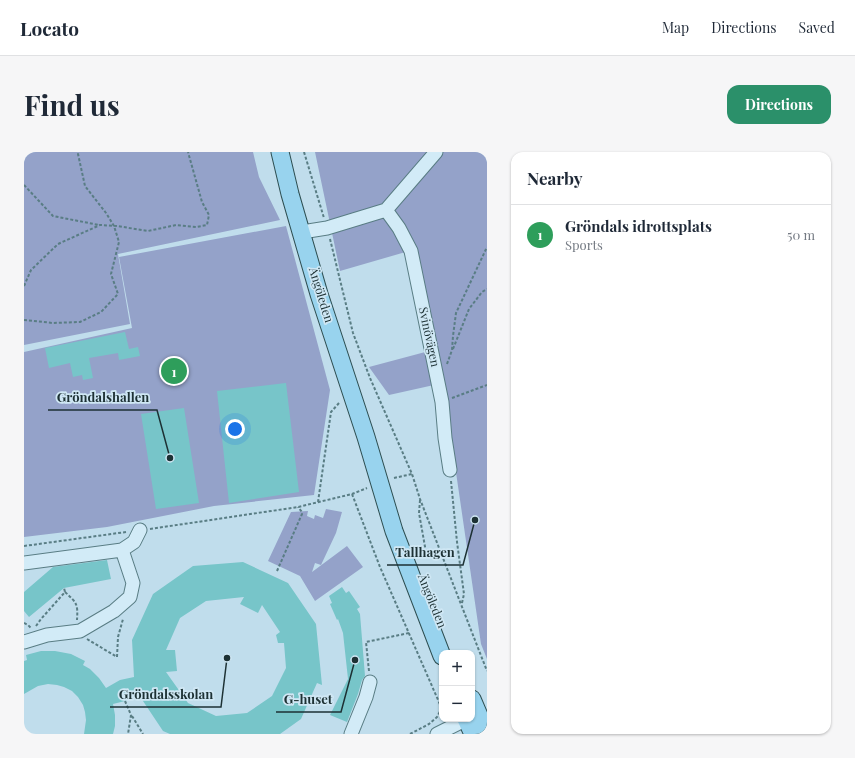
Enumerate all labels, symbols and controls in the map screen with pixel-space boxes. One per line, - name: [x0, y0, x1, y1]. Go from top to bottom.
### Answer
- text: Locato: [20, 15, 79, 41]
- text: Map: [662, 18, 689, 37]
- text: Directions: [711, 18, 777, 37]
- text: Saved: [799, 18, 835, 37]
- button: Directions: [727, 85, 831, 124]
- text: Find us: [24, 86, 120, 123]
- text: Nearby: [527, 167, 582, 189]
- text: Gröndals idrottsplats: [565, 216, 712, 236]
- text: 1: [538, 226, 542, 243]
- text: 50 m: [787, 226, 815, 243]
- text: Sports: [565, 236, 603, 253]
- street label: Ängöleden: [306, 264, 338, 324]
- street label: Svinövägen: [416, 305, 444, 368]
- pin: 1: [161, 356, 187, 386]
- callout: Gröndalshallen: [48, 385, 157, 410]
- text: Gröndalshallen: [57, 388, 149, 405]
- your location: [225, 419, 245, 439]
- callout: Tallhagen: [387, 540, 463, 565]
- text: Tallhagen: [395, 543, 455, 560]
- street label: Ängöleden: [414, 570, 451, 630]
- map controls: [439, 650, 475, 722]
- button: +: [439, 650, 475, 686]
- callout: Gröndalsskolan: [110, 682, 221, 707]
- text: Gröndalsskolan: [119, 685, 213, 702]
- button: −: [439, 686, 475, 722]
- callout: G-huset: [276, 687, 341, 712]
- text: G-huset: [284, 690, 333, 707]

